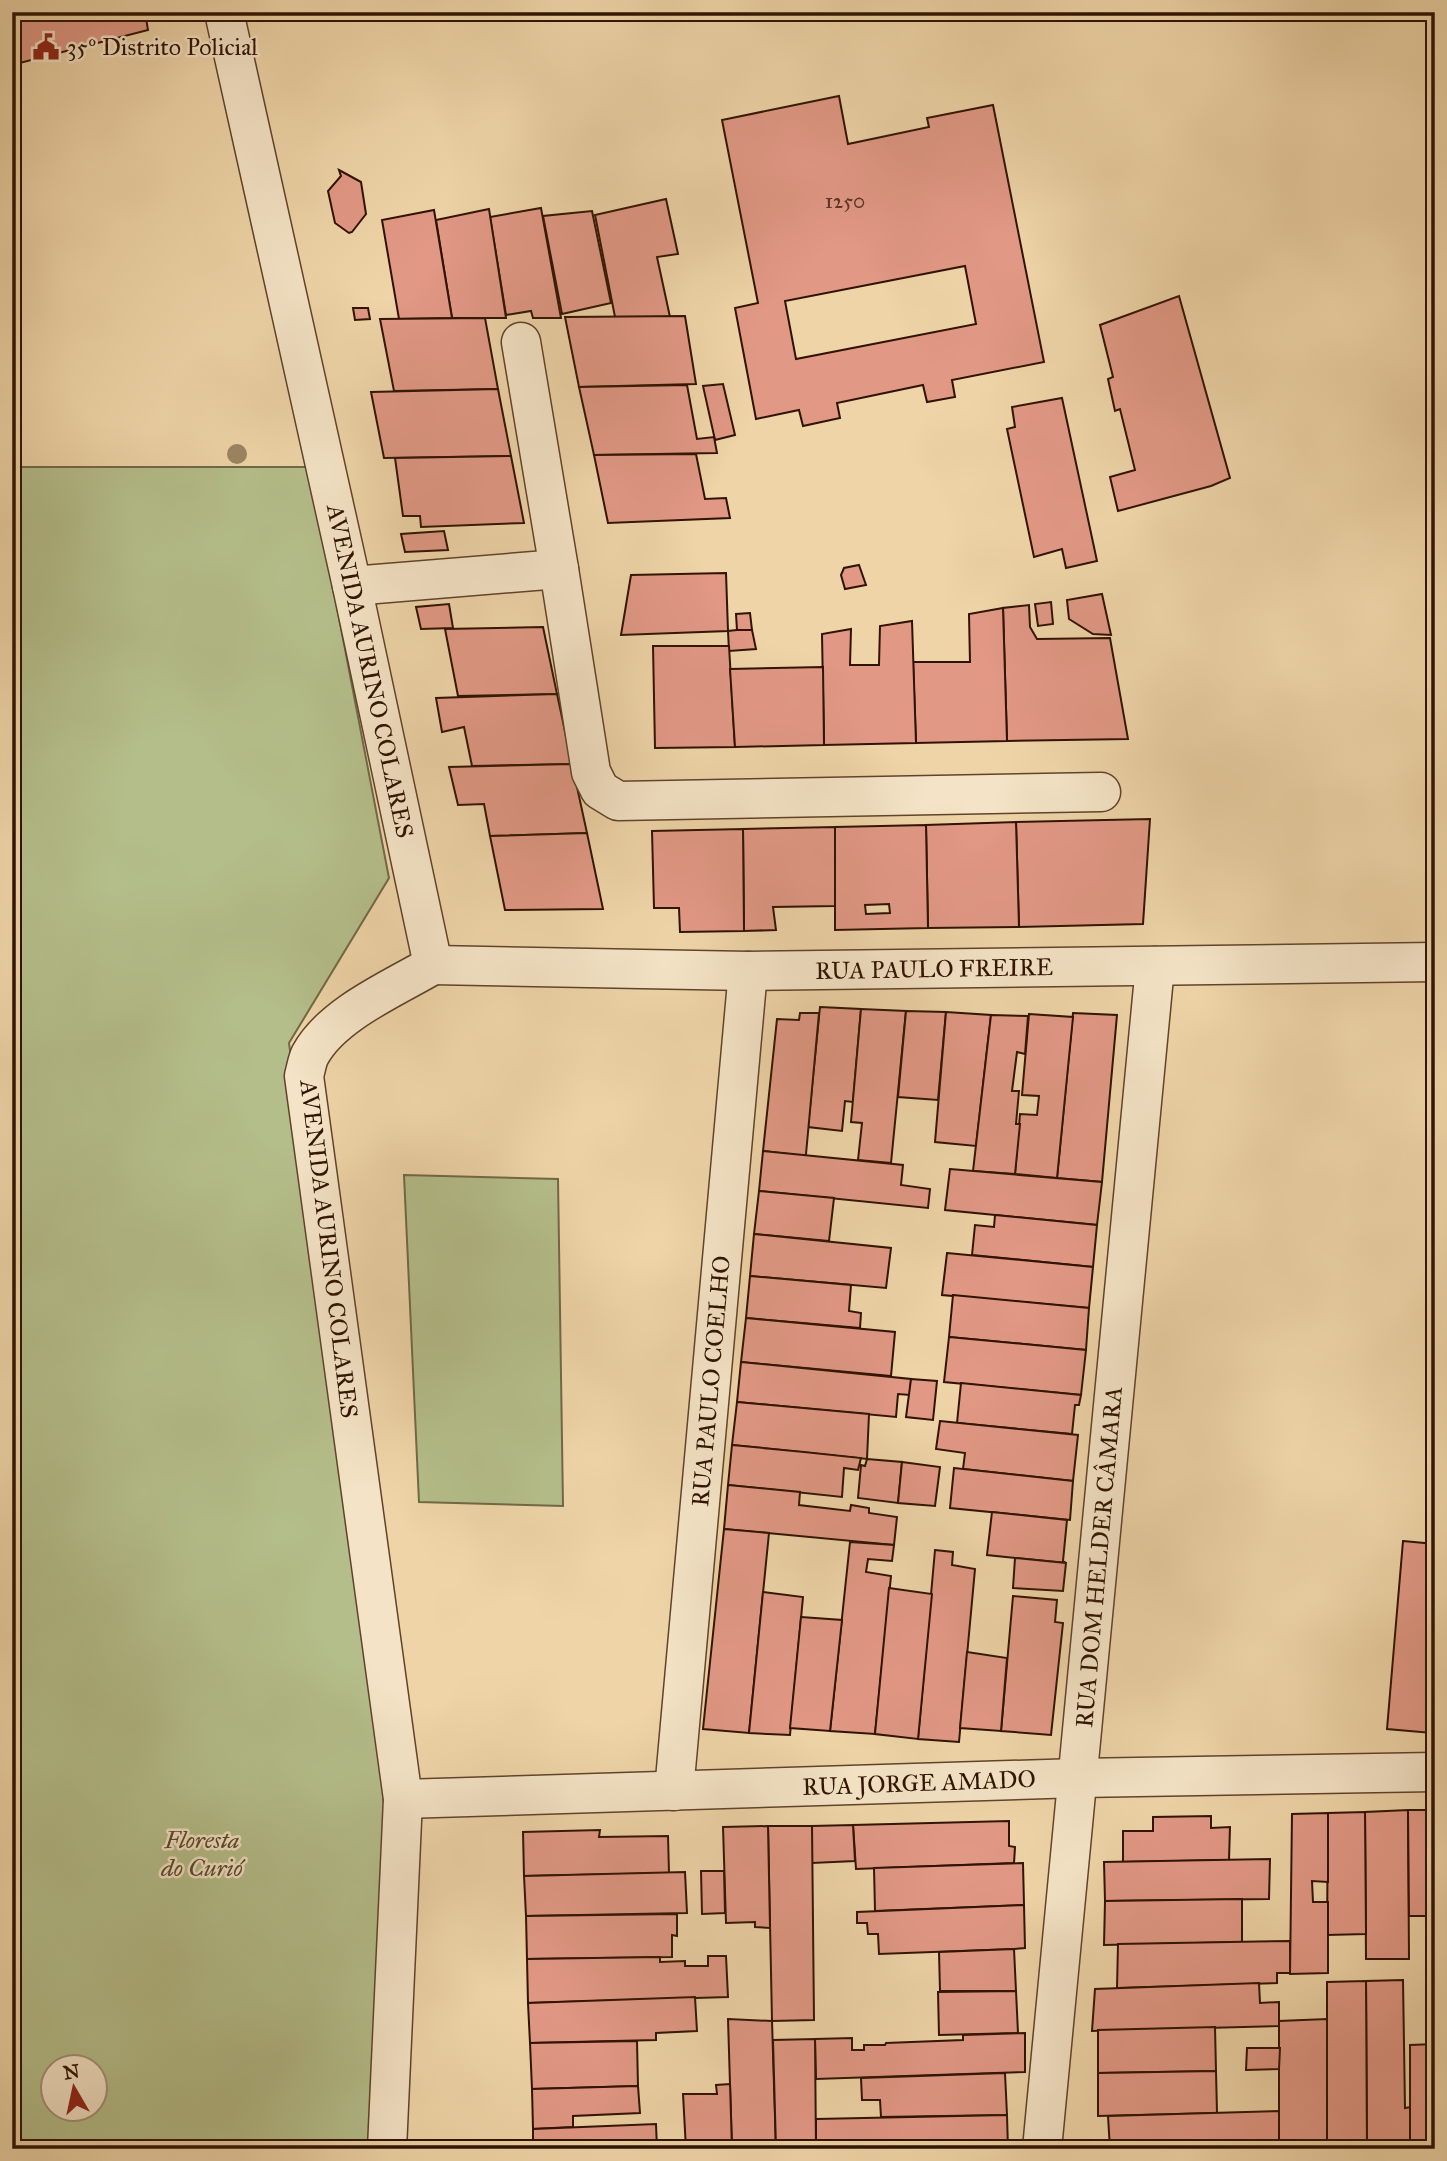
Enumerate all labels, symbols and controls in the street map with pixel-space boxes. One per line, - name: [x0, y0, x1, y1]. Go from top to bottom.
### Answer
- public building icon: 35º Distrito Policial: [31, 32, 61, 62]
- place label: 35º Distrito Policial: [67, 32, 258, 62]
- house number: 1250: [825, 188, 865, 214]
- street label: AVENIDA AURINO COLARES: [320, 500, 420, 841]
- street label: RUA PAULO FREIRE: [815, 952, 1053, 986]
- street label: AVENIDA AURINO COLARES: [293, 1077, 365, 1420]
- street label: RUA PAULO COELHO: [685, 1254, 737, 1508]
- street label: RUA DOM HELDER CÂMARA: [1069, 1385, 1129, 1729]
- street label: RUA JORGE AMADO: [802, 1764, 1036, 1802]
- park label: Floresta do Curió: [160, 1825, 247, 1883]
- north arrow: [38, 2052, 108, 2122]
- text: N: [62, 2059, 81, 2084]

